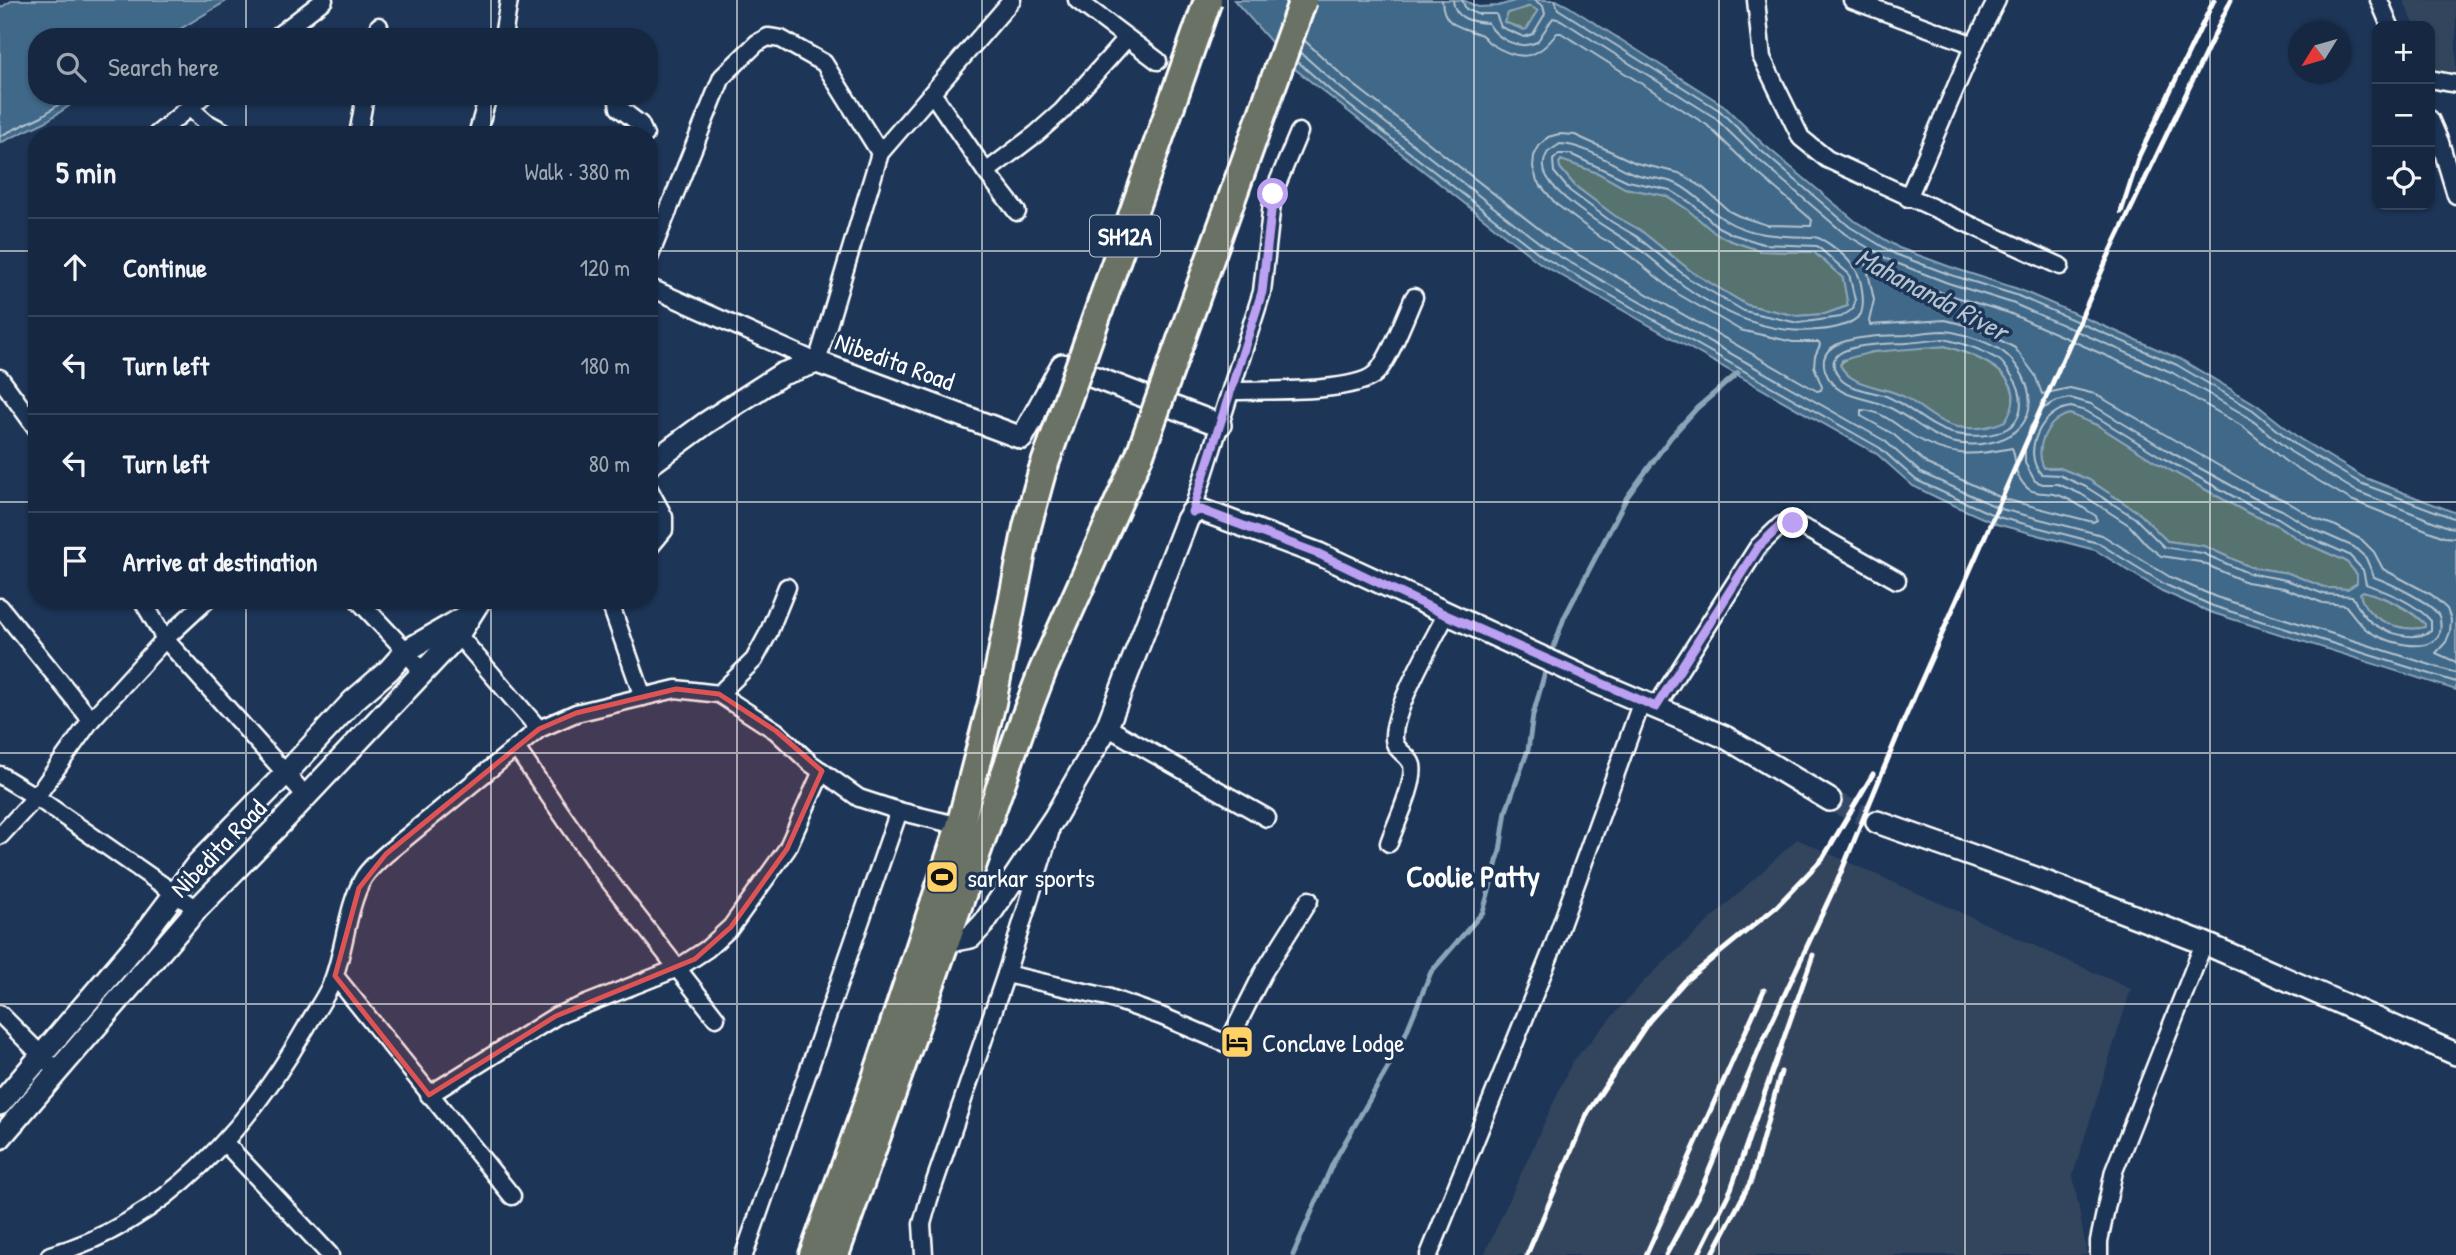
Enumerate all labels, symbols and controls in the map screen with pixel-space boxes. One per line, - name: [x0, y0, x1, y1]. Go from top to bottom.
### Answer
- north arrow: [2288, 21, 2351, 84]
- map controls: [2372, 21, 2435, 210]
- button: +: [2372, 21, 2435, 84]
- search box: [28, 28, 658, 105]
- icon: search: [52, 48, 90, 86]
- text: Search here: [108, 49, 219, 84]
- button: −: [2372, 84, 2435, 147]
- button: locate: [2372, 147, 2435, 210]
- text: 5 min: [56, 152, 116, 192]
- text: Walk · 380 m: [524, 156, 630, 187]
- route start: [1257, 178, 1288, 209]
- road number: SH12A: [1090, 216, 1160, 256]
- water label: Mahananda River: [1849, 238, 2018, 352]
- icon: ahead: [56, 248, 94, 286]
- text: Continue: [123, 250, 207, 285]
- text: 120 m: [580, 252, 630, 283]
- street label: Nibedita Road: [831, 323, 959, 399]
- icon: left: [56, 346, 94, 384]
- text: Turn left: [123, 348, 209, 383]
- text: 180 m: [580, 350, 630, 381]
- icon: left: [56, 444, 94, 482]
- text: Turn left: [123, 446, 209, 481]
- text: 80 m: [589, 448, 630, 479]
- route end: [1777, 507, 1808, 538]
- icon: arrive: [56, 542, 94, 580]
- text: Arrive at destination: [123, 544, 318, 579]
- street label: Nibedita Road: [162, 791, 274, 905]
- district label: Coolie Patty: [1406, 856, 1540, 897]
- sports icon: sarkar sports: [923, 858, 961, 896]
- place label: sarkar sports: [967, 860, 1095, 895]
- hotel icon: Conclave Lodge: [1218, 1023, 1256, 1061]
- place label: Conclave Lodge: [1262, 1025, 1405, 1060]

